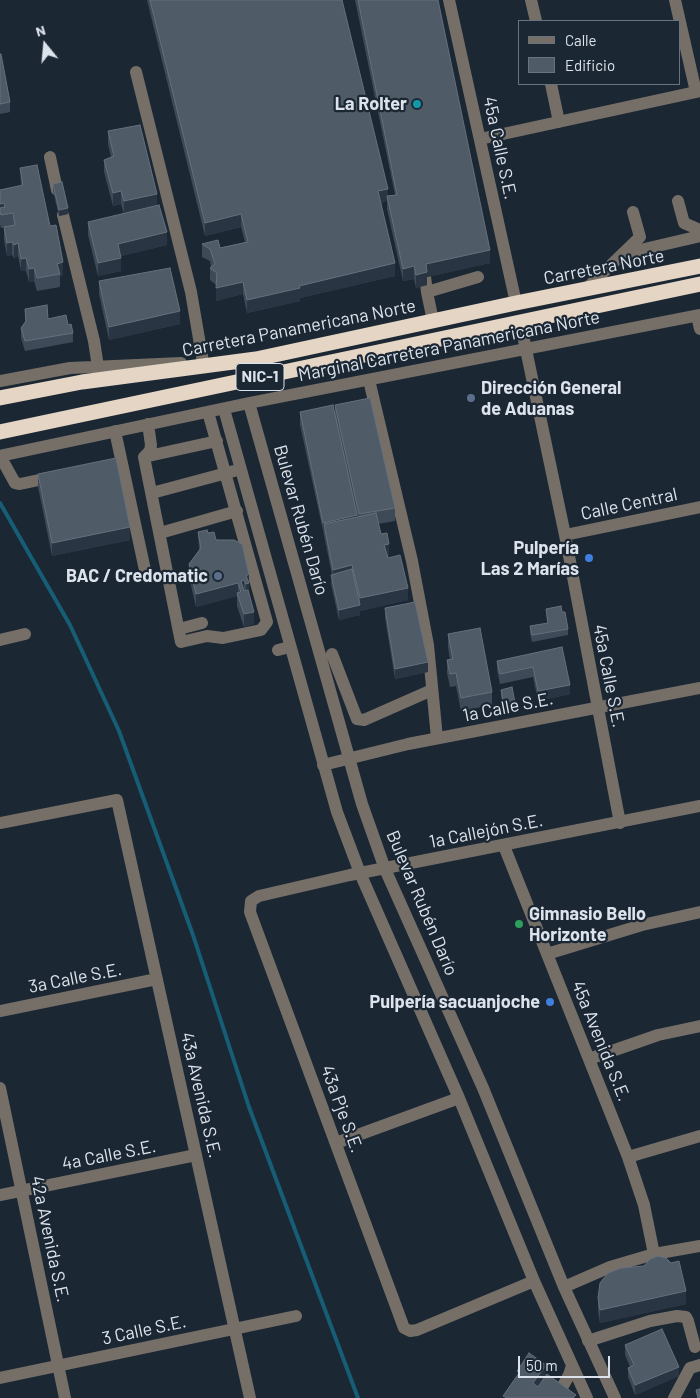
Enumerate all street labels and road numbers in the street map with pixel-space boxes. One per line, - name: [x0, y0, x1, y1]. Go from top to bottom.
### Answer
- street label: 45a Calle S.E.: [479, 95, 521, 201]
- street label: Carretera Norte: [542, 245, 666, 289]
- street label: Carretera Panamericana Norte: [180, 295, 418, 361]
- street label: Marginal Carretera Panamericana Norte: [296, 306, 602, 386]
- road number: NIC-1: [236, 364, 284, 391]
- street label: Bulevar Rubén Darío: [269, 442, 333, 598]
- street label: Calle Central: [579, 483, 679, 525]
- street label: 45a Calle S.E.: [588, 623, 630, 729]
- street label: 1a Calle S.E.: [461, 688, 555, 726]
- street label: 1a Callejón S.E.: [427, 809, 545, 853]
- street label: Bulevar Rubén Darío: [382, 827, 462, 979]
- street label: 3a Calle S.E.: [26, 958, 124, 998]
- street label: 45a Avenida S.E.: [567, 977, 635, 1105]
- street label: 43a Avenida S.E.: [176, 1030, 226, 1160]
- street label: 43a Pje S.E.: [316, 1062, 368, 1156]
- street label: 4a Calle S.E.: [60, 1135, 158, 1175]
- street label: 42a Avenida S.E.: [26, 1174, 74, 1304]
- street label: 3 Calle S.E.: [100, 1311, 188, 1349]

